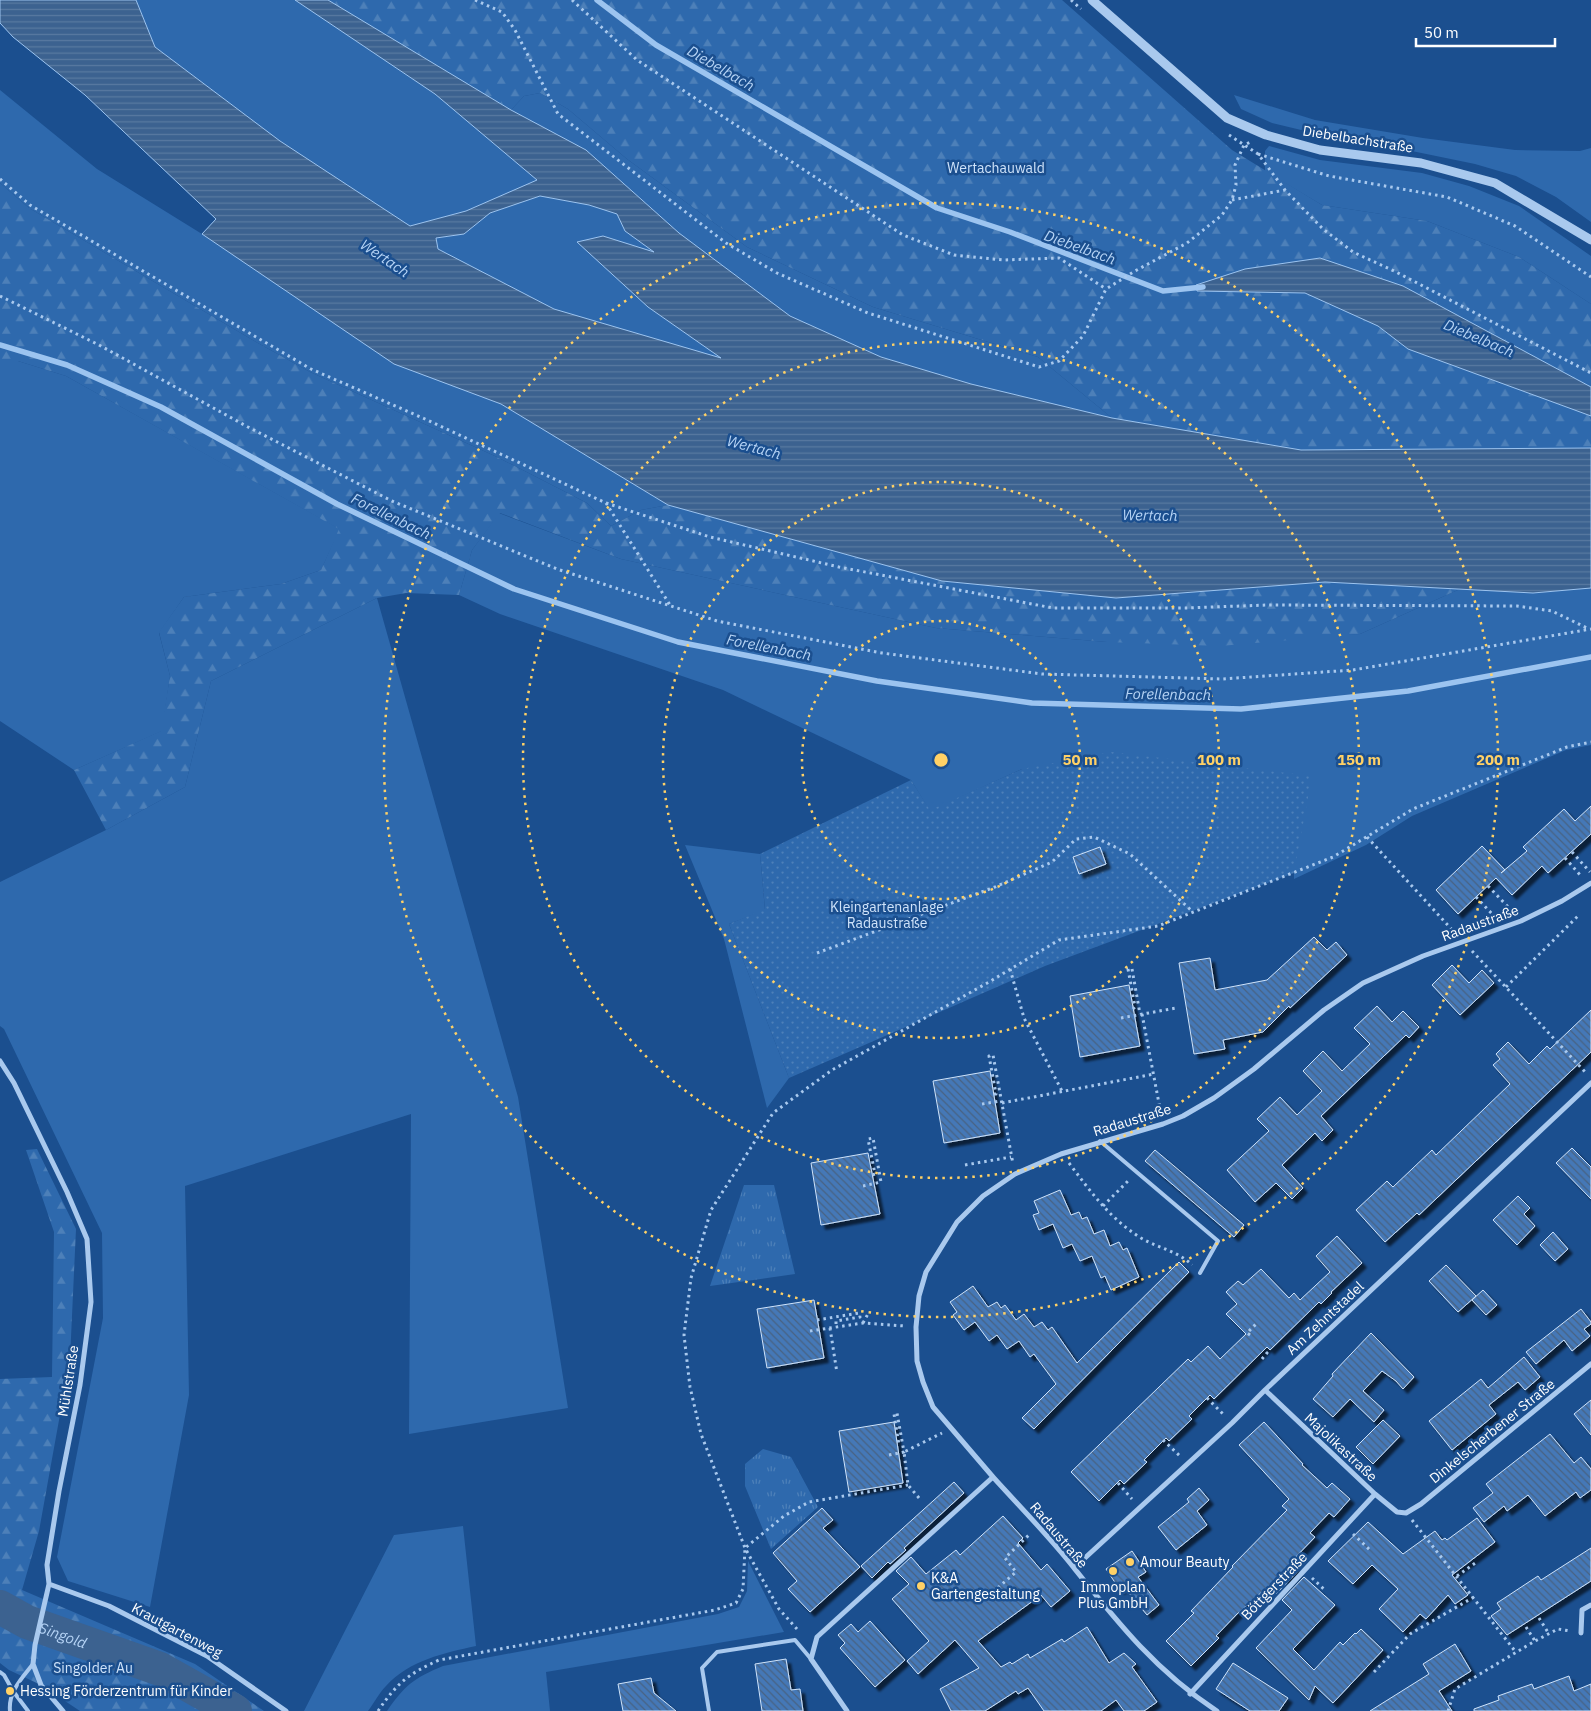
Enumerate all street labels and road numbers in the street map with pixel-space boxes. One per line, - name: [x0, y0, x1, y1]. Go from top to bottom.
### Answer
- street label: Diebelbachstraße: [1301, 121, 1415, 157]
- street label: Radaustraße: [1439, 901, 1521, 945]
- street label: Radaustraße: [1091, 1100, 1174, 1140]
- street label: Am Zehntstadel: [1282, 1277, 1368, 1359]
- street label: Mühlstraße: [53, 1344, 83, 1418]
- street label: Dinkelscherbener Straße: [1426, 1375, 1559, 1487]
- street label: Majolikastraße: [1301, 1409, 1381, 1486]
- street label: Radaustraße: [1026, 1498, 1092, 1572]
- street label: Böttgerstraße: [1237, 1548, 1311, 1624]
- street label: Krautgartenweg: [129, 1599, 226, 1662]

